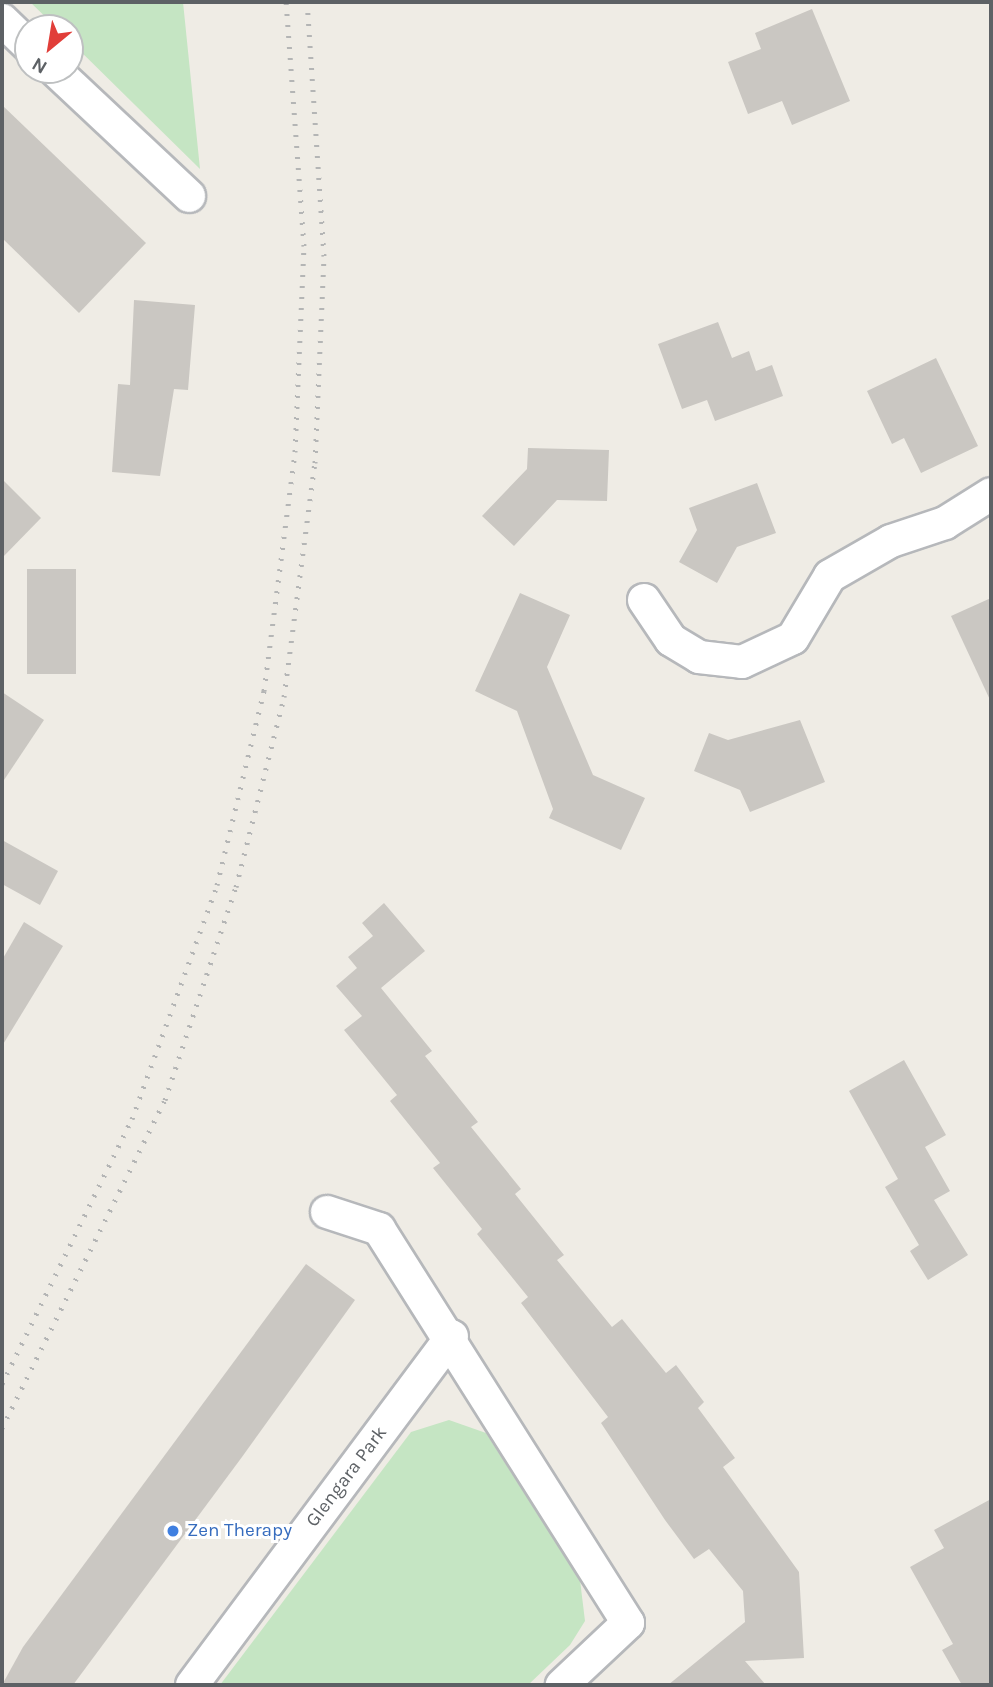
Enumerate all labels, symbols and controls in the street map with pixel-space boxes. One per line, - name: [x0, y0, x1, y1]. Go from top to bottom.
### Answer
- north arrow: [14, 14, 84, 84]
- text: N: [28, 53, 51, 78]
- street label: Glengara Park: [302, 1422, 392, 1532]
- place label: Zen Therapy: [187, 1520, 292, 1542]
- marker: Zen Therapy: [165, 1523, 181, 1539]

